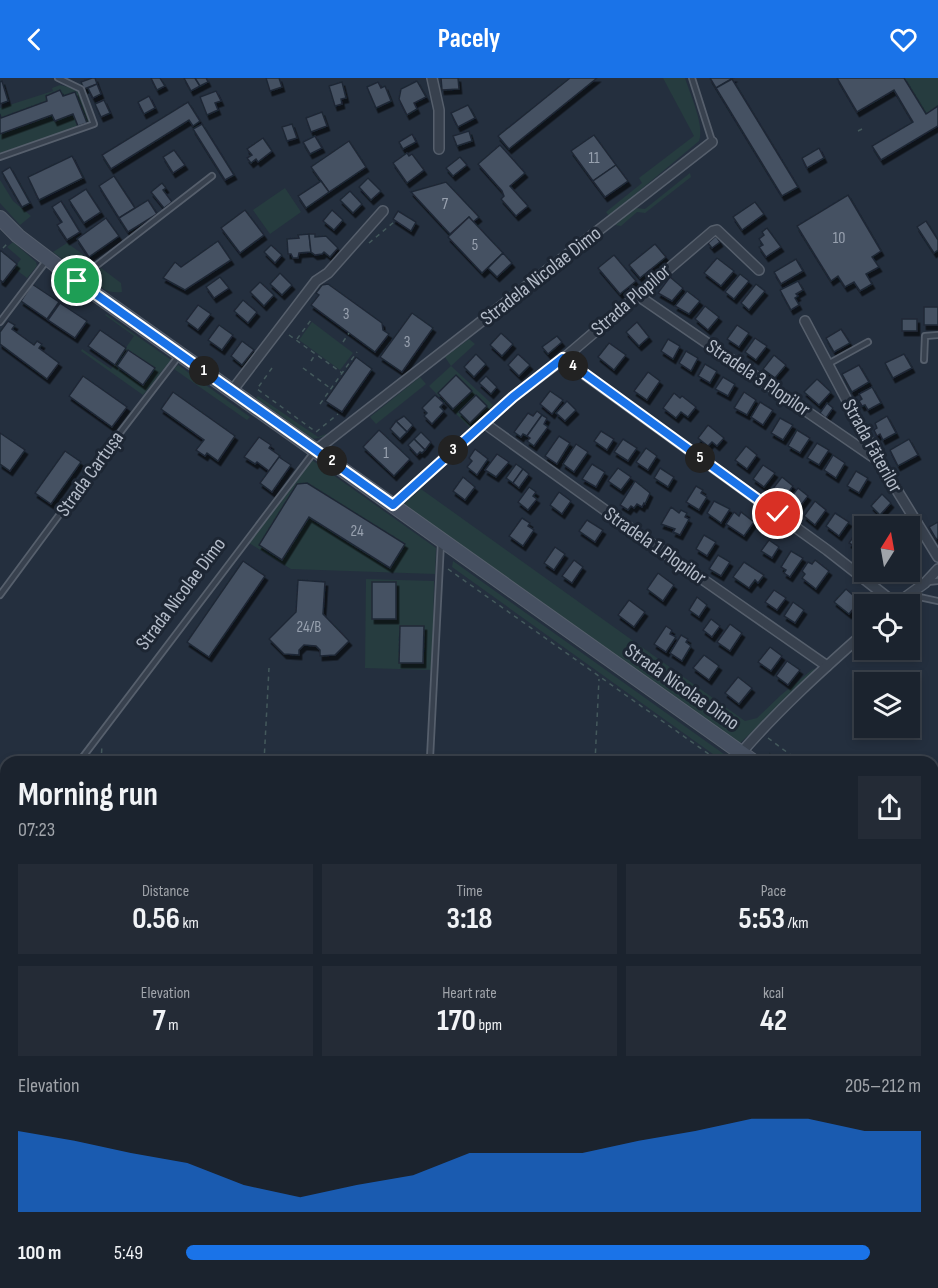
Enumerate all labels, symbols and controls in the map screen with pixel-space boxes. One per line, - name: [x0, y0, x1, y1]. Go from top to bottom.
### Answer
- icon: back: [18, 23, 51, 56]
- text: Pacely: [438, 23, 500, 55]
- icon: heart: [887, 23, 920, 56]
- house number: 11: [588, 149, 600, 168]
- house number: 7: [442, 195, 449, 214]
- street label: Stradela Nicolae Dimo: [476, 222, 606, 330]
- house number: 10: [833, 229, 845, 248]
- house number: 5: [472, 236, 478, 255]
- pin: [51, 255, 102, 306]
- street label: Strada Plopilor: [586, 259, 676, 341]
- icon: arrive: [60, 264, 93, 297]
- house number: 3: [343, 305, 349, 324]
- house number: 3: [404, 333, 410, 352]
- street label: Stradela 3 Plopilor: [701, 334, 815, 422]
- pin: 4: [558, 351, 588, 381]
- pin: 1: [189, 356, 219, 386]
- text: 4: [569, 356, 577, 375]
- text: 1: [201, 361, 207, 380]
- street label: Strada Făterilor: [837, 395, 908, 497]
- street label: Strada Cartușa: [51, 427, 129, 521]
- pin: 3: [438, 435, 468, 465]
- text: 3: [449, 440, 457, 459]
- pin: 5: [685, 443, 715, 473]
- house number: 1: [383, 444, 389, 463]
- pin: 2: [317, 446, 347, 476]
- text: 5: [696, 448, 704, 467]
- text: 2: [328, 451, 336, 470]
- pin: [752, 488, 803, 539]
- icon: check: [761, 497, 794, 530]
- street label: Stradela 1 Plopilor: [599, 502, 711, 590]
- north arrow: [854, 516, 920, 582]
- map controls: [854, 516, 920, 738]
- house number: 24: [350, 522, 364, 541]
- street label: Strada Nicolae Dimo: [131, 533, 231, 655]
- button: locate: [854, 594, 920, 660]
- house number: 24/B: [297, 618, 321, 637]
- street label: Strada Nicolae Dimo: [620, 639, 744, 735]
- button: layers: [854, 672, 920, 738]
- text: Morning run: [18, 775, 158, 815]
- button: share: [858, 776, 921, 839]
- text: 07:23: [18, 818, 55, 842]
- text: Distance: [142, 882, 189, 901]
- text: Time: [456, 882, 483, 901]
- text: Pace: [761, 882, 786, 901]
- text: 0.56: [132, 901, 180, 937]
- text: 3:18: [446, 901, 493, 937]
- text: 5:53: [739, 901, 785, 937]
- text: km: [180, 914, 199, 933]
- text: /km: [785, 914, 808, 933]
- text: Elevation: [141, 984, 190, 1003]
- text: Heart rate: [442, 984, 497, 1003]
- text: kcal: [763, 984, 784, 1003]
- text: 7: [153, 1003, 166, 1039]
- text: 170: [437, 1003, 476, 1039]
- text: 42: [760, 1003, 787, 1039]
- text: m: [166, 1016, 178, 1035]
- text: bpm: [476, 1016, 502, 1035]
- text: Elevation: [18, 1074, 80, 1098]
- text: 205–212 m: [845, 1074, 921, 1098]
- text: 100 m: [18, 1241, 61, 1265]
- text: 5:49: [114, 1241, 143, 1265]

